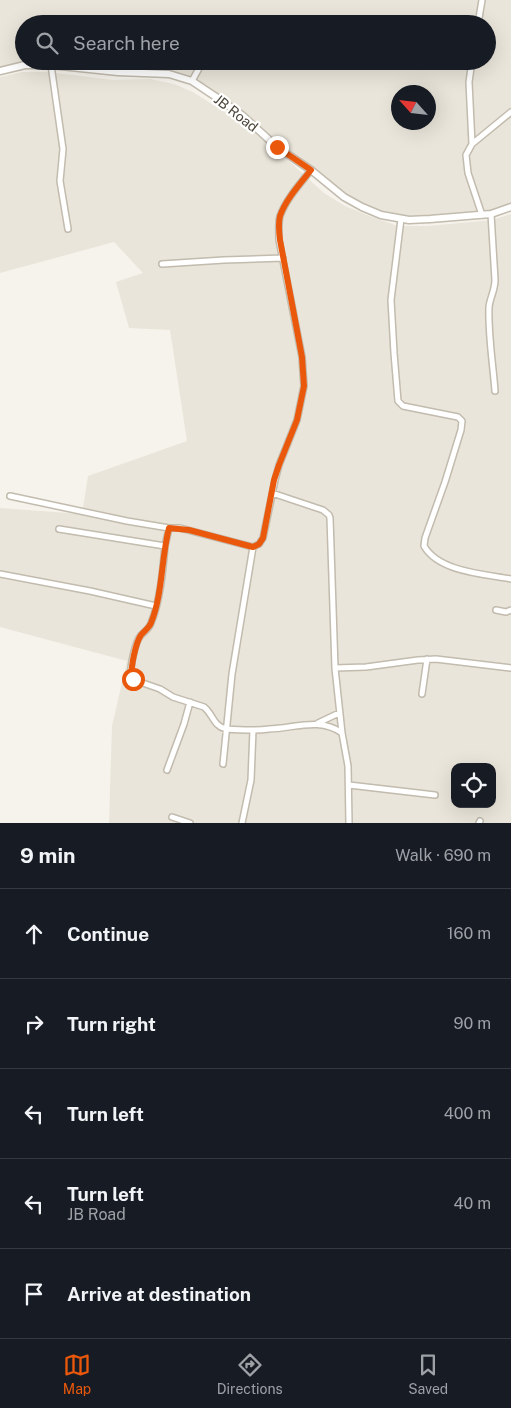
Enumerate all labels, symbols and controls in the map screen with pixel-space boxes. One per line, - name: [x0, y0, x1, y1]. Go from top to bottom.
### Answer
- search box: [15, 15, 496, 70]
- icon: search: [33, 29, 61, 57]
- text: Search here: [73, 32, 180, 54]
- north arrow: [391, 85, 436, 130]
- street label: JB Road: [211, 91, 261, 135]
- route end: [266, 136, 289, 159]
- route start: [122, 668, 145, 691]
- map controls: [451, 763, 496, 808]
- button: locate: [451, 763, 496, 808]
- text: 9 min: [20, 843, 76, 868]
- text: Walk · 690 m: [395, 846, 491, 865]
- icon: ahead: [20, 920, 48, 948]
- text: Continue: [67, 923, 149, 945]
- text: 160 m: [447, 924, 491, 943]
- icon: right: [20, 1010, 48, 1038]
- text: Turn right: [67, 1013, 156, 1035]
- text: 90 m: [454, 1014, 491, 1033]
- icon: left: [20, 1100, 48, 1128]
- text: Turn left: [67, 1103, 144, 1125]
- text: 400 m: [444, 1104, 491, 1123]
- text: Turn left: [67, 1183, 144, 1205]
- icon: left: [20, 1190, 48, 1218]
- text: 40 m: [453, 1194, 491, 1213]
- text: JB Road: [67, 1205, 126, 1224]
- icon: arrive: [20, 1280, 48, 1308]
- text: Arrive at destination: [67, 1283, 251, 1305]
- tab: Map: [63, 1351, 91, 1397]
- tab: Directions: [217, 1351, 283, 1397]
- tab: Saved: [408, 1351, 448, 1397]

